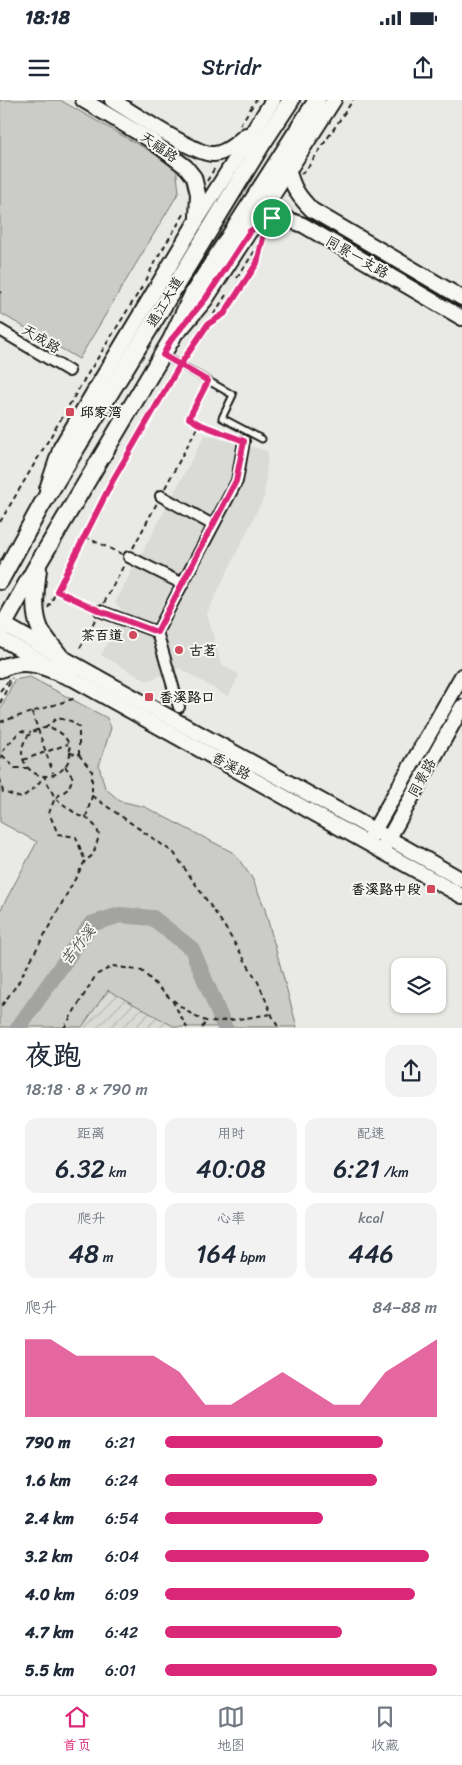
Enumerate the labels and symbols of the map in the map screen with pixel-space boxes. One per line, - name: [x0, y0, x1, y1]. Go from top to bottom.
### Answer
- street label: 天福路: [135, 125, 183, 169]
- pin: [251, 197, 293, 239]
- street label: 同景一支路: [320, 229, 394, 285]
- street label: 通江大道: [140, 272, 190, 332]
- street label: 天成路: [17, 317, 65, 361]
- place label: 邱家湾: [80, 400, 122, 425]
- marker: 邱家湾: [64, 406, 76, 418]
- place label: 茶百道: [81, 623, 123, 648]
- marker: 茶百道: [127, 629, 139, 641]
- place label: 古茗: [189, 638, 217, 663]
- marker: 古茗: [173, 644, 185, 656]
- place label: 香溪路口: [159, 685, 215, 710]
- marker: 香溪路口: [143, 691, 155, 703]
- street label: 香溪路: [207, 745, 255, 787]
- street label: 同景路: [401, 754, 443, 802]
- place label: 香溪路中段: [351, 877, 421, 902]
- marker: 香溪路中段: [425, 883, 437, 895]
- water label: 苦竹溪: [54, 919, 103, 971]

